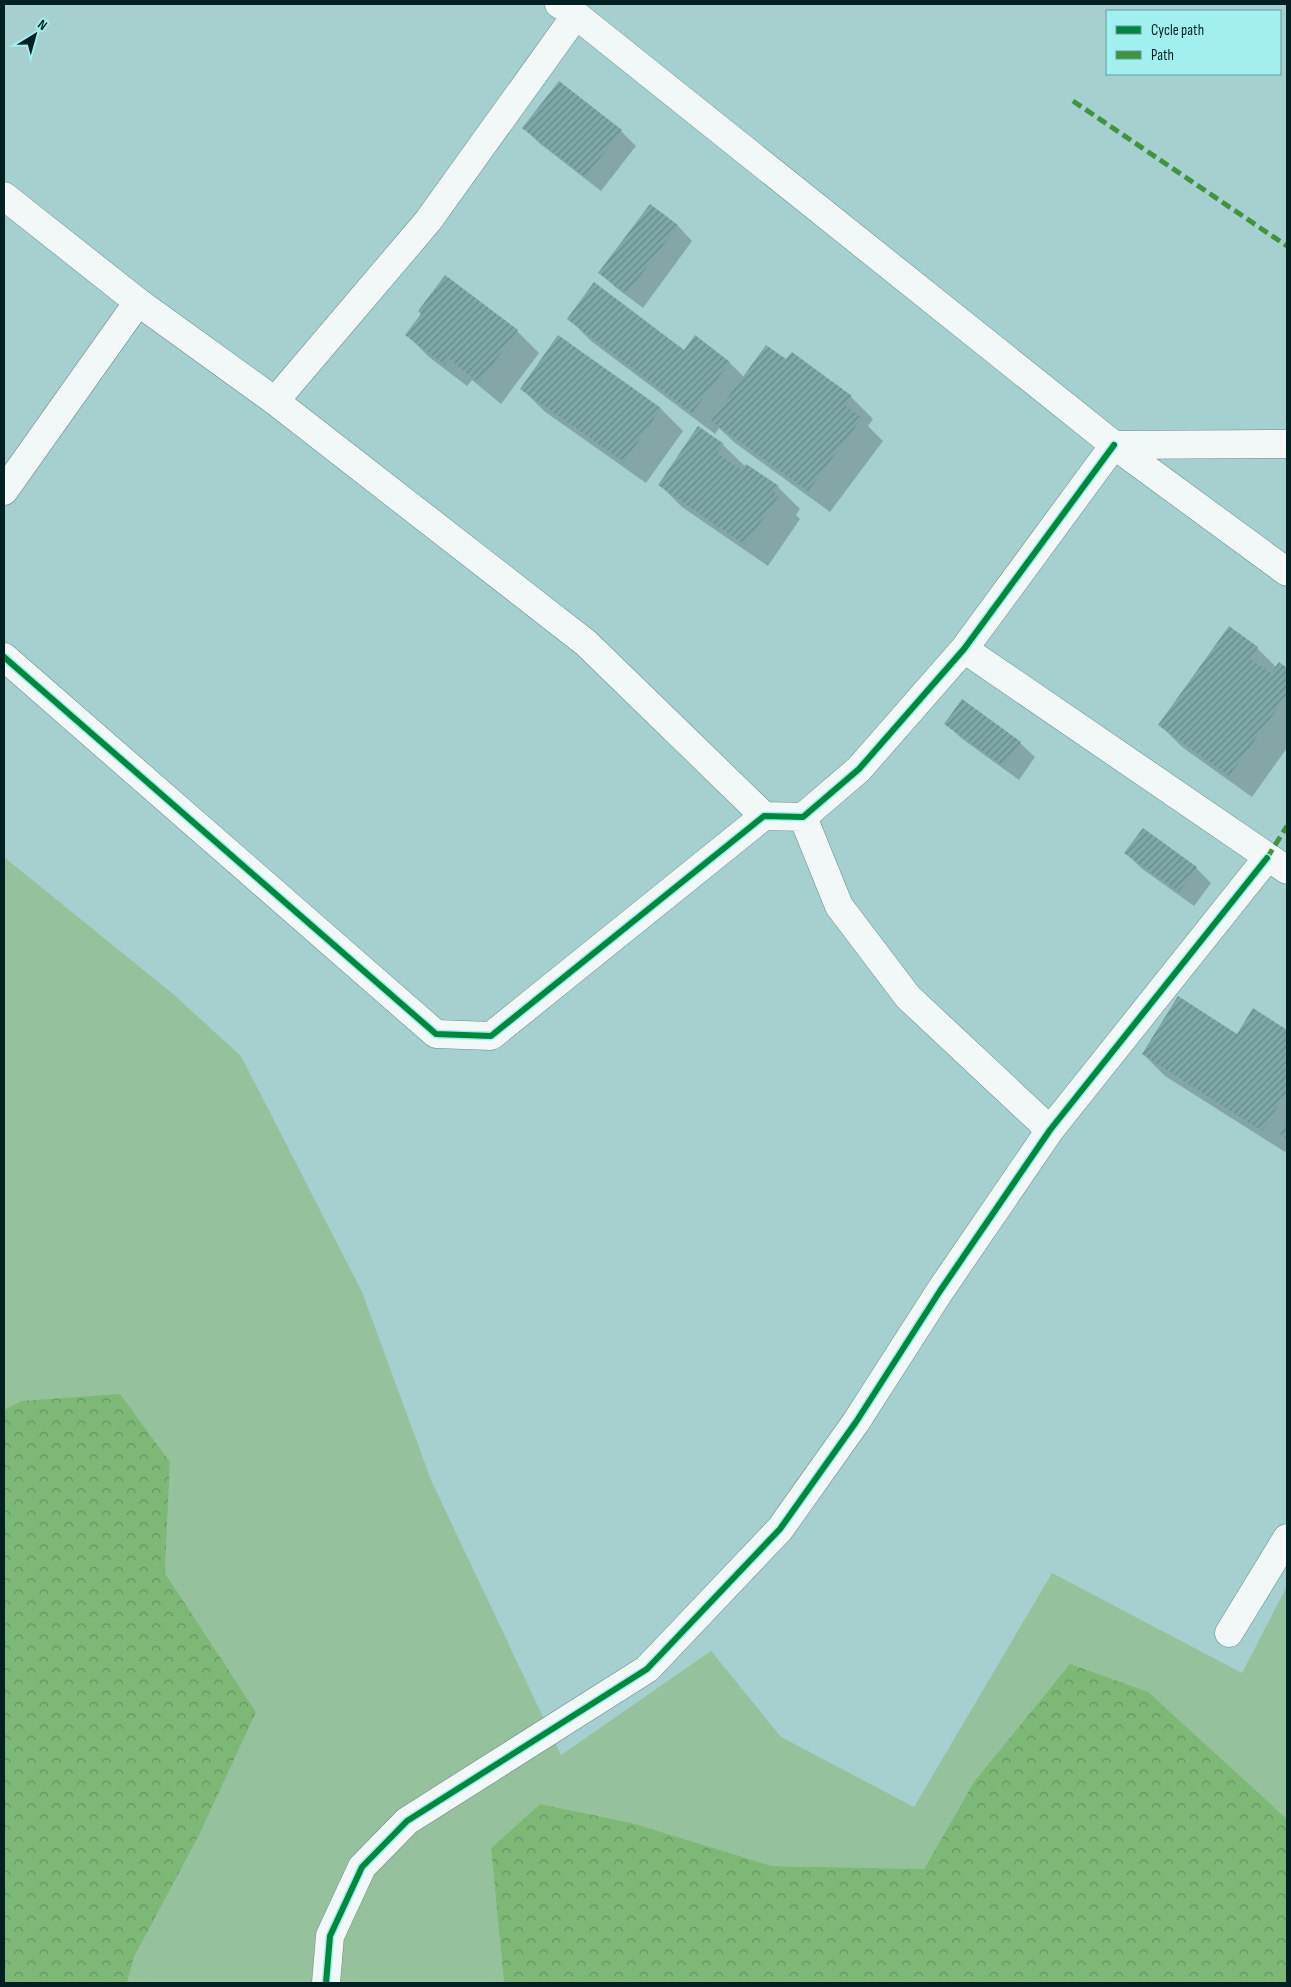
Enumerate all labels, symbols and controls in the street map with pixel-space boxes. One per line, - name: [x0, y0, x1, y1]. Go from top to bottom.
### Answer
- north arrow: [10, 10, 60, 60]
- legend: [1106, 10, 1281, 75]
- text: N: [34, 16, 51, 34]
- text: Cycle path: [1151, 21, 1204, 40]
- text: Path: [1151, 46, 1174, 65]

